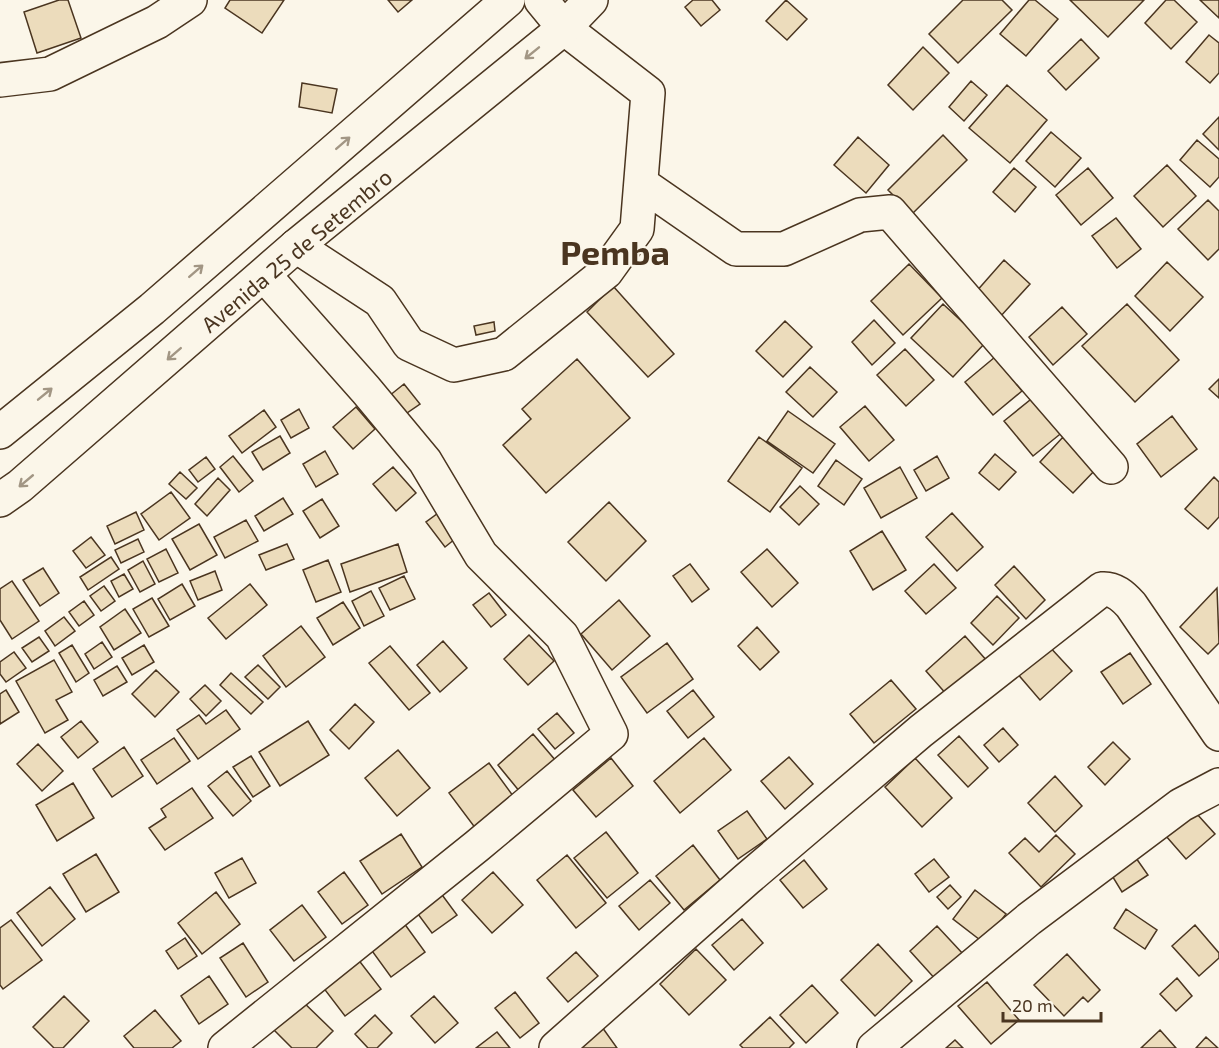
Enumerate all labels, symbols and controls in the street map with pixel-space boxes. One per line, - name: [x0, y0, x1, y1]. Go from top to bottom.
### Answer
- one-way arrow: [525, 47, 541, 60]
- one-way arrow: [335, 136, 350, 150]
- street label: Avenida 25 de Setembro: [196, 163, 396, 337]
- district label: Pemba: [560, 231, 670, 272]
- one-way arrow: [188, 264, 203, 278]
- one-way arrow: [166, 347, 182, 360]
- one-way arrow: [37, 388, 53, 401]
- one-way arrow: [19, 474, 34, 488]
- scale bar: [1003, 985, 1100, 1023]
- text: 20 m: [1012, 994, 1053, 1016]

